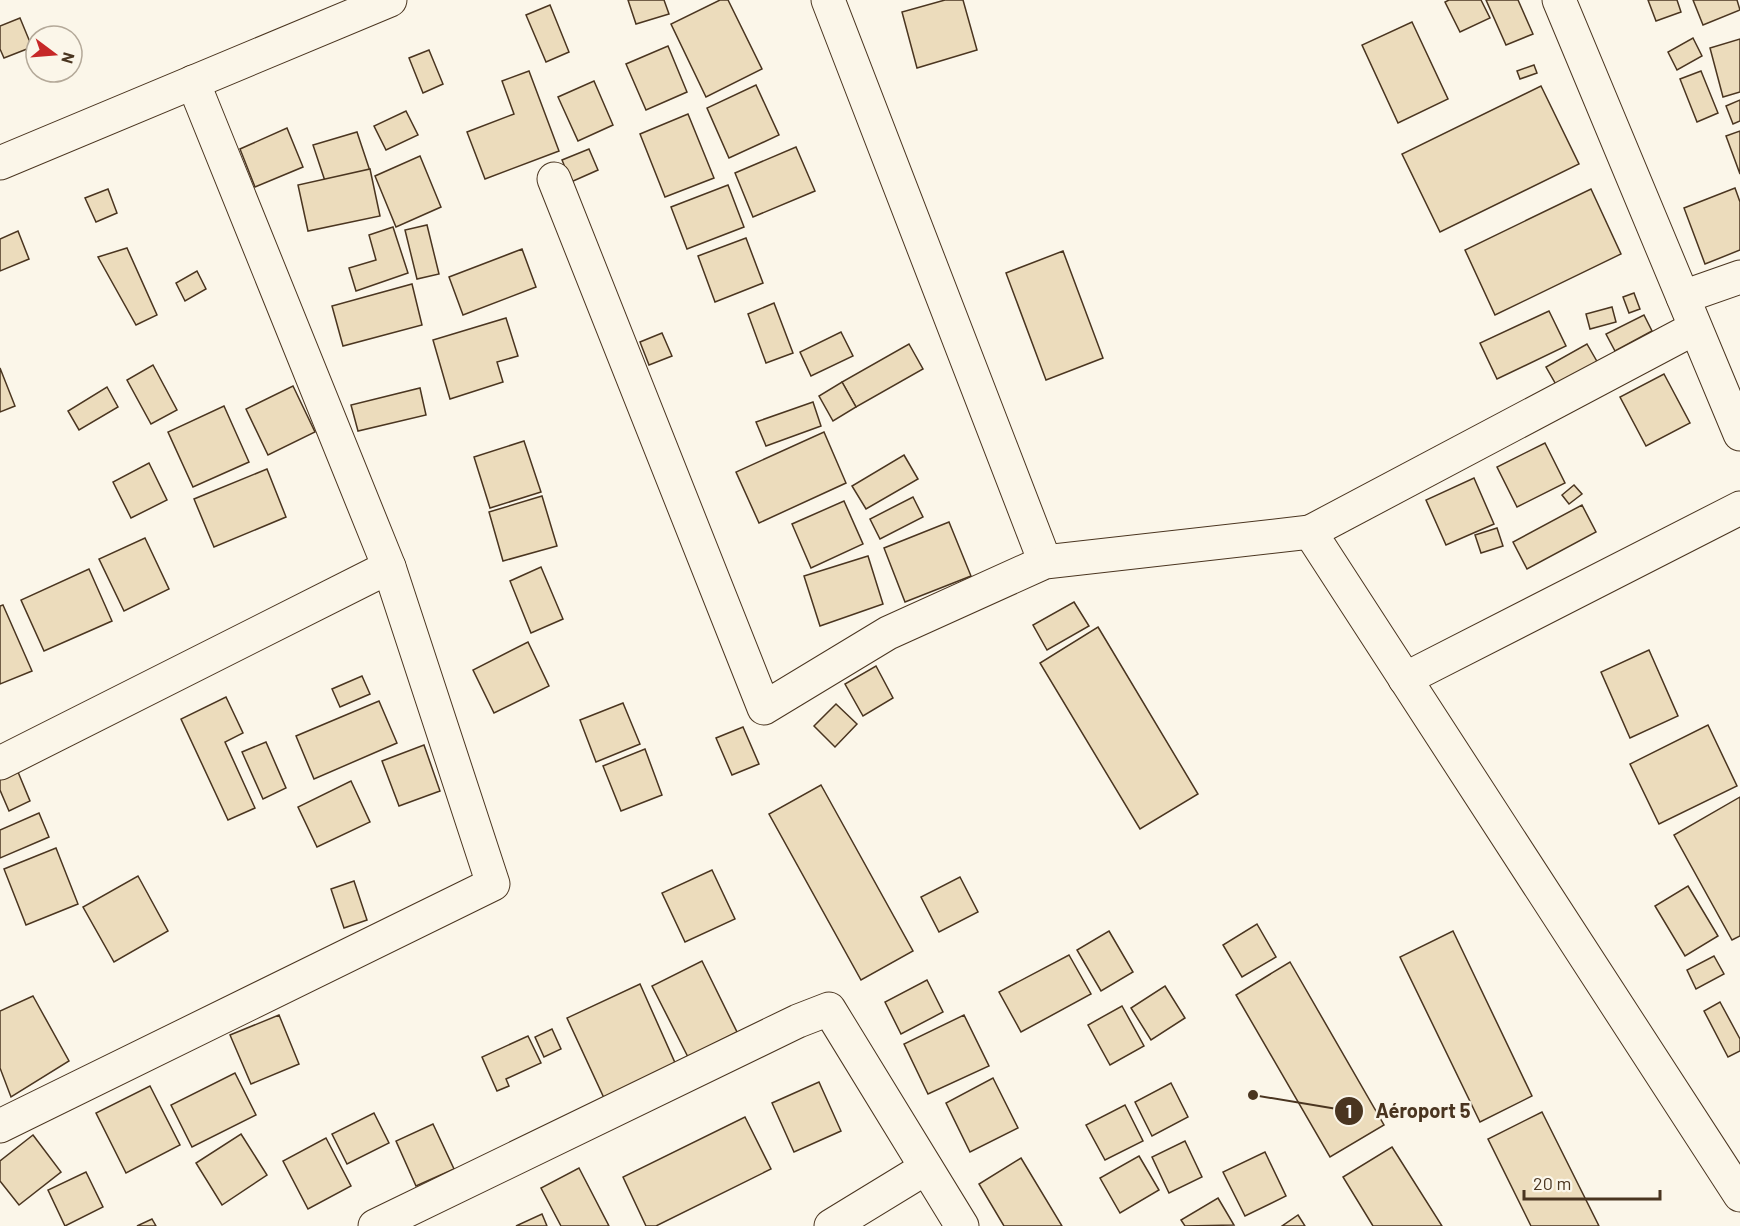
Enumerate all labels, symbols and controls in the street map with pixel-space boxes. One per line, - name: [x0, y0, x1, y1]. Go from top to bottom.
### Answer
- north arrow: [24, 24, 84, 84]
- text: N: [58, 51, 79, 66]
- callout: Aéroport 5: [1334, 1092, 1483, 1130]
- text: Aéroport 5: [1375, 1098, 1471, 1122]
- text: 1: [1346, 1100, 1352, 1122]
- scale bar: [1524, 1163, 1660, 1201]
- text: 20 m: [1533, 1172, 1571, 1194]

